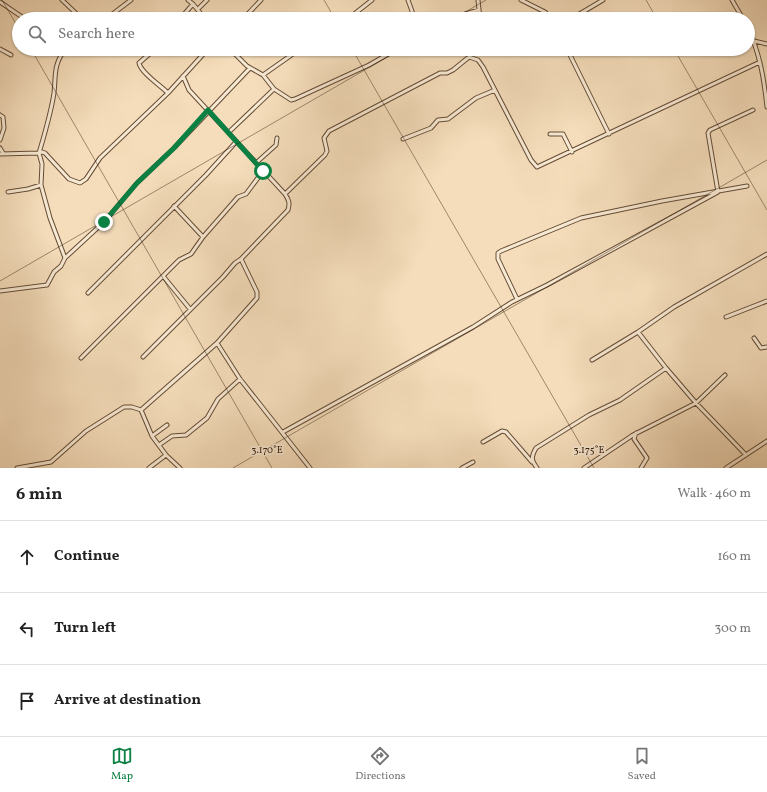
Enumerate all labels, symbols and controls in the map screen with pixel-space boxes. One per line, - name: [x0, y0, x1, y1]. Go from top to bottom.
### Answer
- search box: [12, 12, 755, 56]
- icon: search: [26, 23, 48, 45]
- text: Search here: [58, 24, 135, 45]
- route start: [254, 162, 272, 180]
- route end: [95, 213, 113, 231]
- text: 3.170°E: [251, 443, 283, 457]
- text: 3.175°E: [574, 443, 604, 457]
- text: 6 min: [16, 483, 62, 506]
- text: Walk · 460 m: [678, 485, 751, 503]
- icon: ahead: [16, 546, 38, 568]
- text: Continue: [54, 546, 119, 567]
- text: 160 m: [717, 548, 751, 566]
- icon: left: [16, 618, 38, 640]
- text: Turn left: [54, 618, 116, 639]
- text: 300 m: [715, 620, 751, 638]
- icon: arrive: [16, 690, 38, 712]
- text: Arrive at destination: [54, 690, 201, 711]
- tab: Map: [111, 745, 133, 784]
- tab: Directions: [355, 745, 406, 784]
- tab: Saved: [628, 745, 656, 784]

